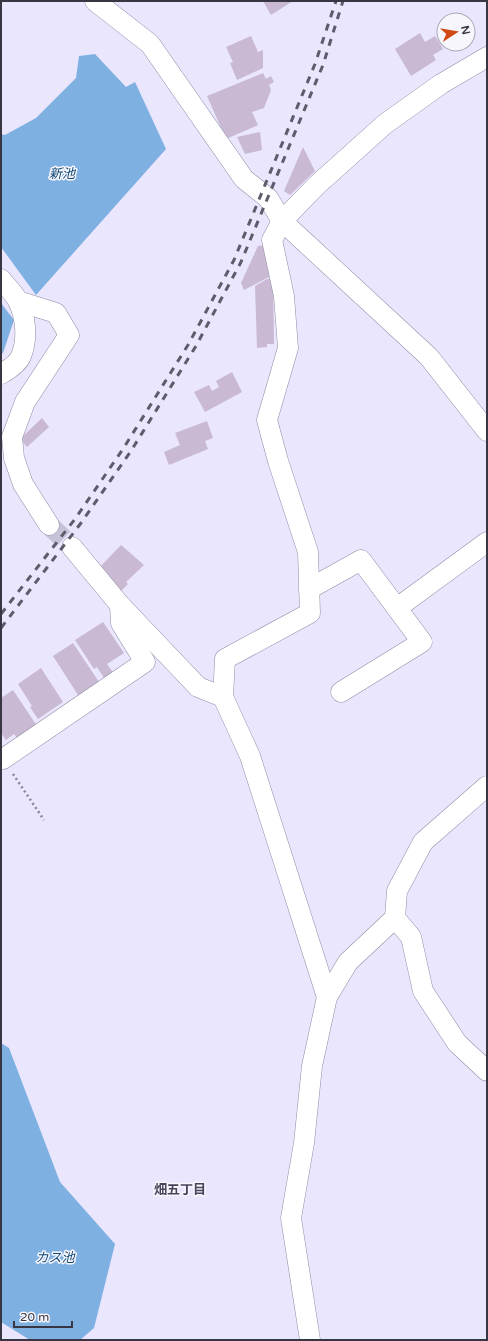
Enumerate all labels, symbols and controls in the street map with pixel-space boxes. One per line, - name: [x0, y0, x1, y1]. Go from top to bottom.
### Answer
- north arrow: [436, 12, 476, 52]
- text: N: [458, 24, 473, 36]
- water label: 新池: [49, 166, 77, 182]
- district label: 畑五丁目: [154, 1182, 206, 1198]
- water label: カス池: [35, 1250, 76, 1266]
- scale bar: [14, 1303, 72, 1329]
- text: 20 m: [20, 1310, 49, 1324]

